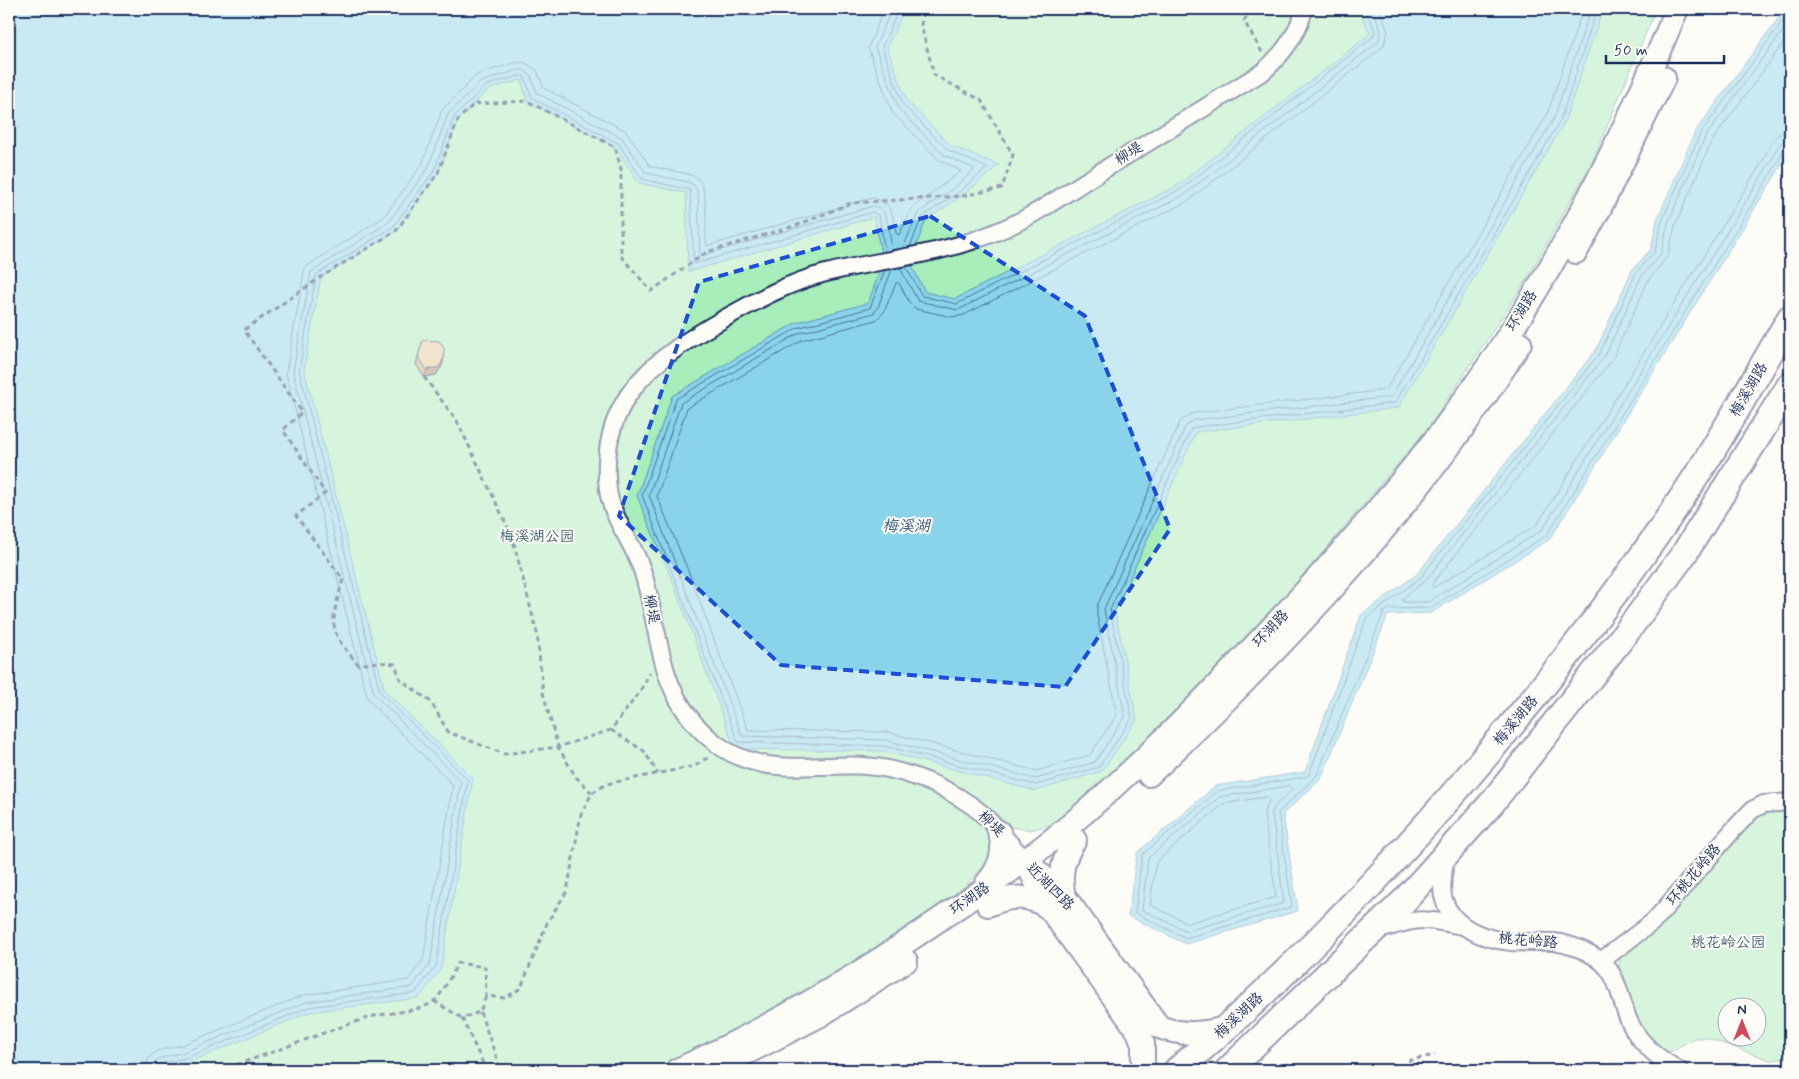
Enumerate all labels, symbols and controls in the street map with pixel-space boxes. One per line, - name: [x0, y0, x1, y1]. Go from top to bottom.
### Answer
- scale bar: [1606, 32, 1724, 64]
- text: 50 m: [1614, 41, 1648, 61]
- street label: 柳堤: [1111, 138, 1147, 170]
- street label: 环湖路: [1502, 287, 1542, 335]
- street label: 梅溪湖路: [1725, 359, 1773, 421]
- water label: 梅溪湖: [882, 516, 932, 537]
- park label: 梅溪湖公园: [499, 527, 575, 547]
- street label: 柳堤: [638, 592, 664, 626]
- street label: 环湖路: [1248, 606, 1294, 652]
- street label: 梅溪湖路: [1489, 692, 1543, 750]
- street label: 柳堤: [973, 806, 1009, 842]
- street label: 环桃花岭路: [1662, 840, 1726, 910]
- street label: 近湖四路: [1022, 859, 1078, 915]
- street label: 环湖路: [946, 878, 994, 920]
- street label: 桃花岭路: [1497, 928, 1559, 954]
- park label: 桃花岭公园: [1690, 933, 1766, 953]
- street label: 梅溪湖路: [1210, 988, 1268, 1044]
- north arrow: [1716, 996, 1766, 1046]
- text: N: [1737, 1001, 1747, 1019]

